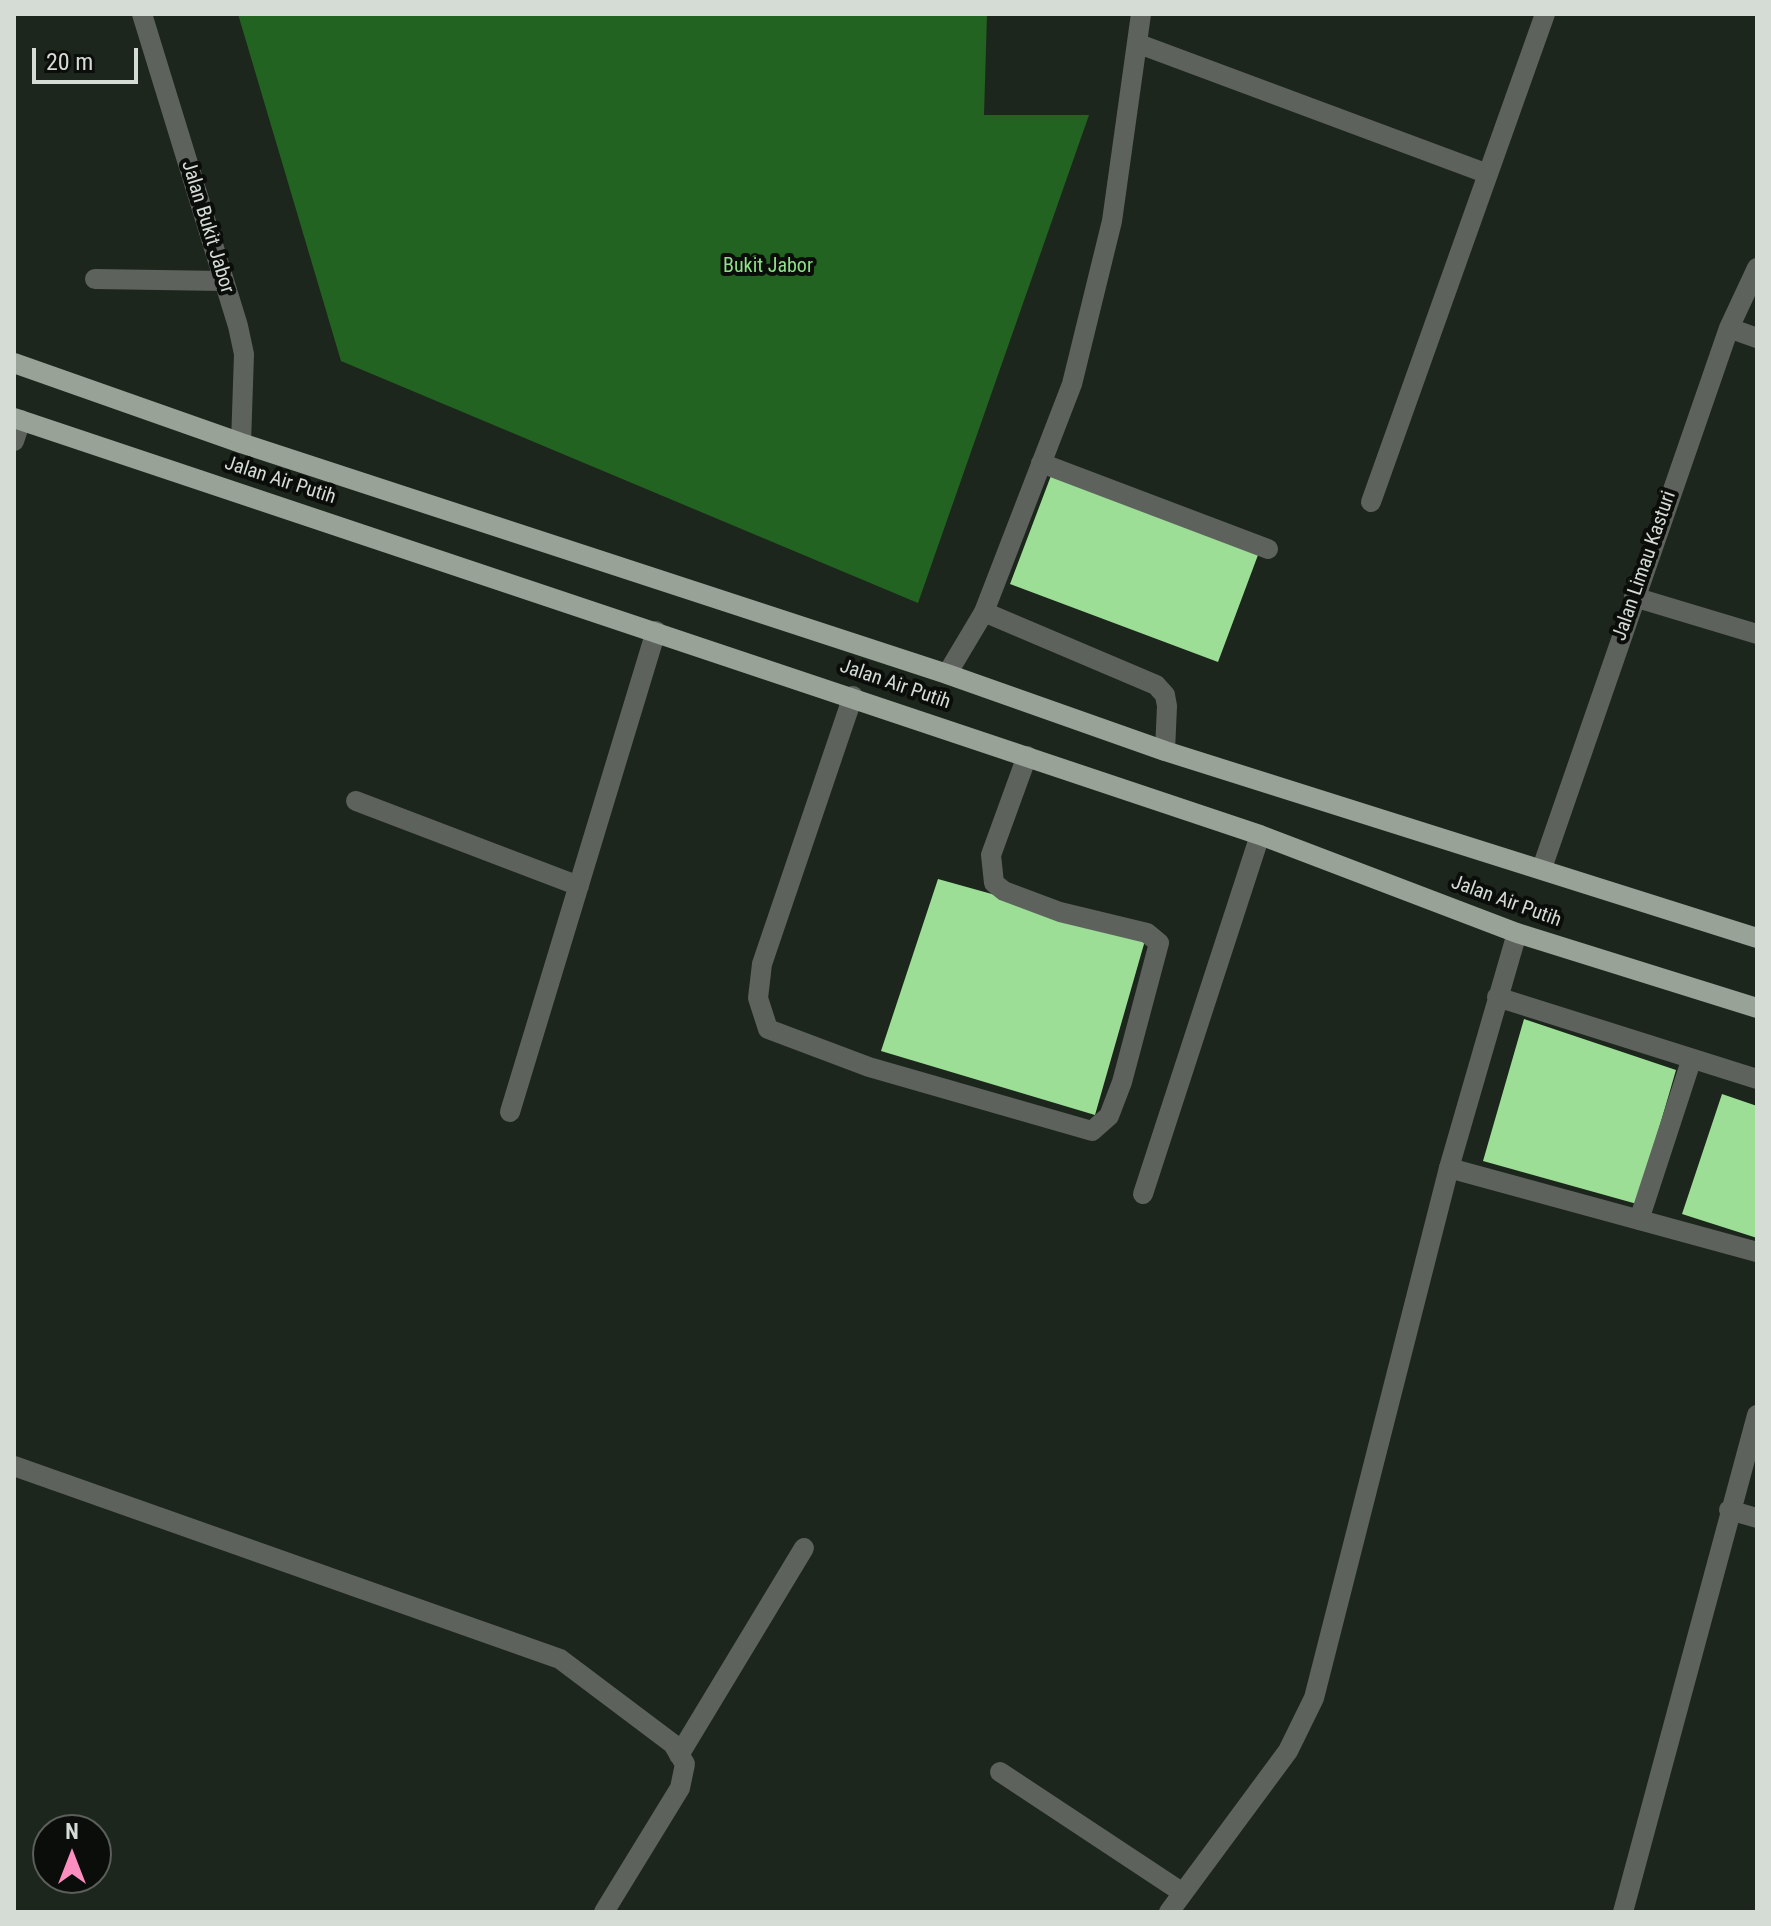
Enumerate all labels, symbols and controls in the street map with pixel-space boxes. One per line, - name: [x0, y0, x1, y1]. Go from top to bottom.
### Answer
- scale bar: [36, 32, 142, 82]
- text: 20 m: [46, 48, 93, 76]
- street label: Jalan Bukit Jabor: [175, 158, 239, 296]
- park label: Bukit Jabor: [723, 255, 813, 279]
- street label: Jalan Air Putih: [221, 452, 339, 510]
- street label: Jalan Limau Kasturi: [1608, 488, 1682, 644]
- street label: Jalan Air Putih: [837, 655, 953, 715]
- street label: Jalan Air Putih: [1448, 871, 1564, 933]
- north arrow: [32, 1814, 112, 1894]
- text: N: [65, 1819, 79, 1844]

